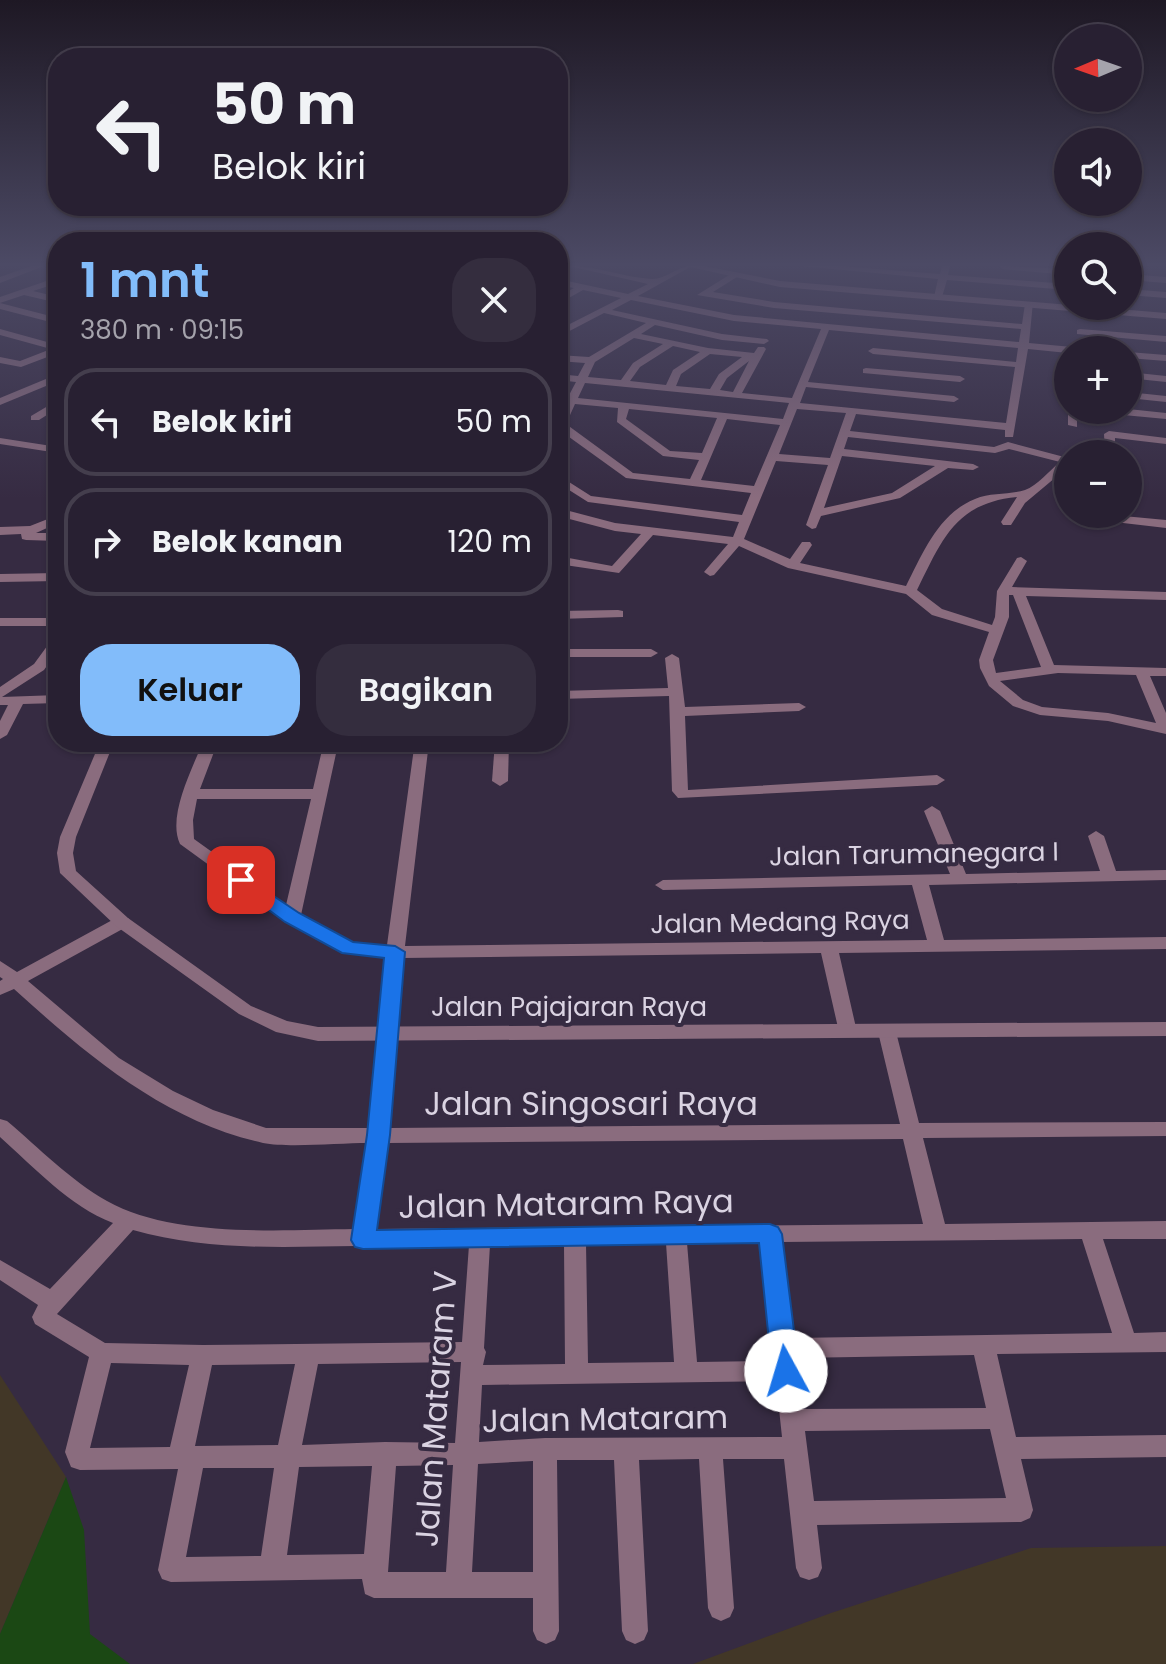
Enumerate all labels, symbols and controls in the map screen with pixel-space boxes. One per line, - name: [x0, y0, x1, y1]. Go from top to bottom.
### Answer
- north arrow: [1054, 24, 1142, 112]
- map controls: [1054, 24, 1142, 528]
- text: 50 m: [212, 65, 356, 144]
- icon: left: [80, 80, 184, 184]
- button: sound: [1054, 128, 1142, 216]
- text: Belok kiri: [212, 141, 366, 192]
- button: search: [1054, 232, 1142, 320]
- text: 1 mnt: [80, 247, 209, 314]
- button: close: [452, 258, 536, 342]
- text: 380 m · 09:15: [80, 312, 244, 348]
- button: +: [1054, 336, 1142, 424]
- icon: left: [84, 400, 128, 444]
- text: Belok kiri: [152, 400, 292, 443]
- text: 50 m: [455, 400, 532, 443]
- button: −: [1054, 440, 1142, 528]
- icon: right: [84, 520, 128, 564]
- text: Belok kanan: [152, 520, 343, 563]
- text: 120 m: [447, 520, 532, 563]
- button: Keluar: [80, 644, 300, 736]
- button: Bagikan: [316, 644, 536, 736]
- street label: Jalan Tarumanegara I: [769, 833, 1059, 875]
- pin: [207, 846, 275, 914]
- icon: arrive: [219, 858, 263, 902]
- street label: Jalan Medang Raya: [650, 902, 910, 942]
- street label: Jalan Pajajaran Raya: [431, 989, 707, 1025]
- street label: Jalan Singosari Raya: [424, 1081, 758, 1126]
- street label: Jalan Mataram Raya: [398, 1178, 734, 1229]
- street label: Jalan Mataram V: [403, 1270, 468, 1548]
- position arrow: [744, 1329, 828, 1413]
- street label: Jalan Mataram: [482, 1394, 728, 1443]

